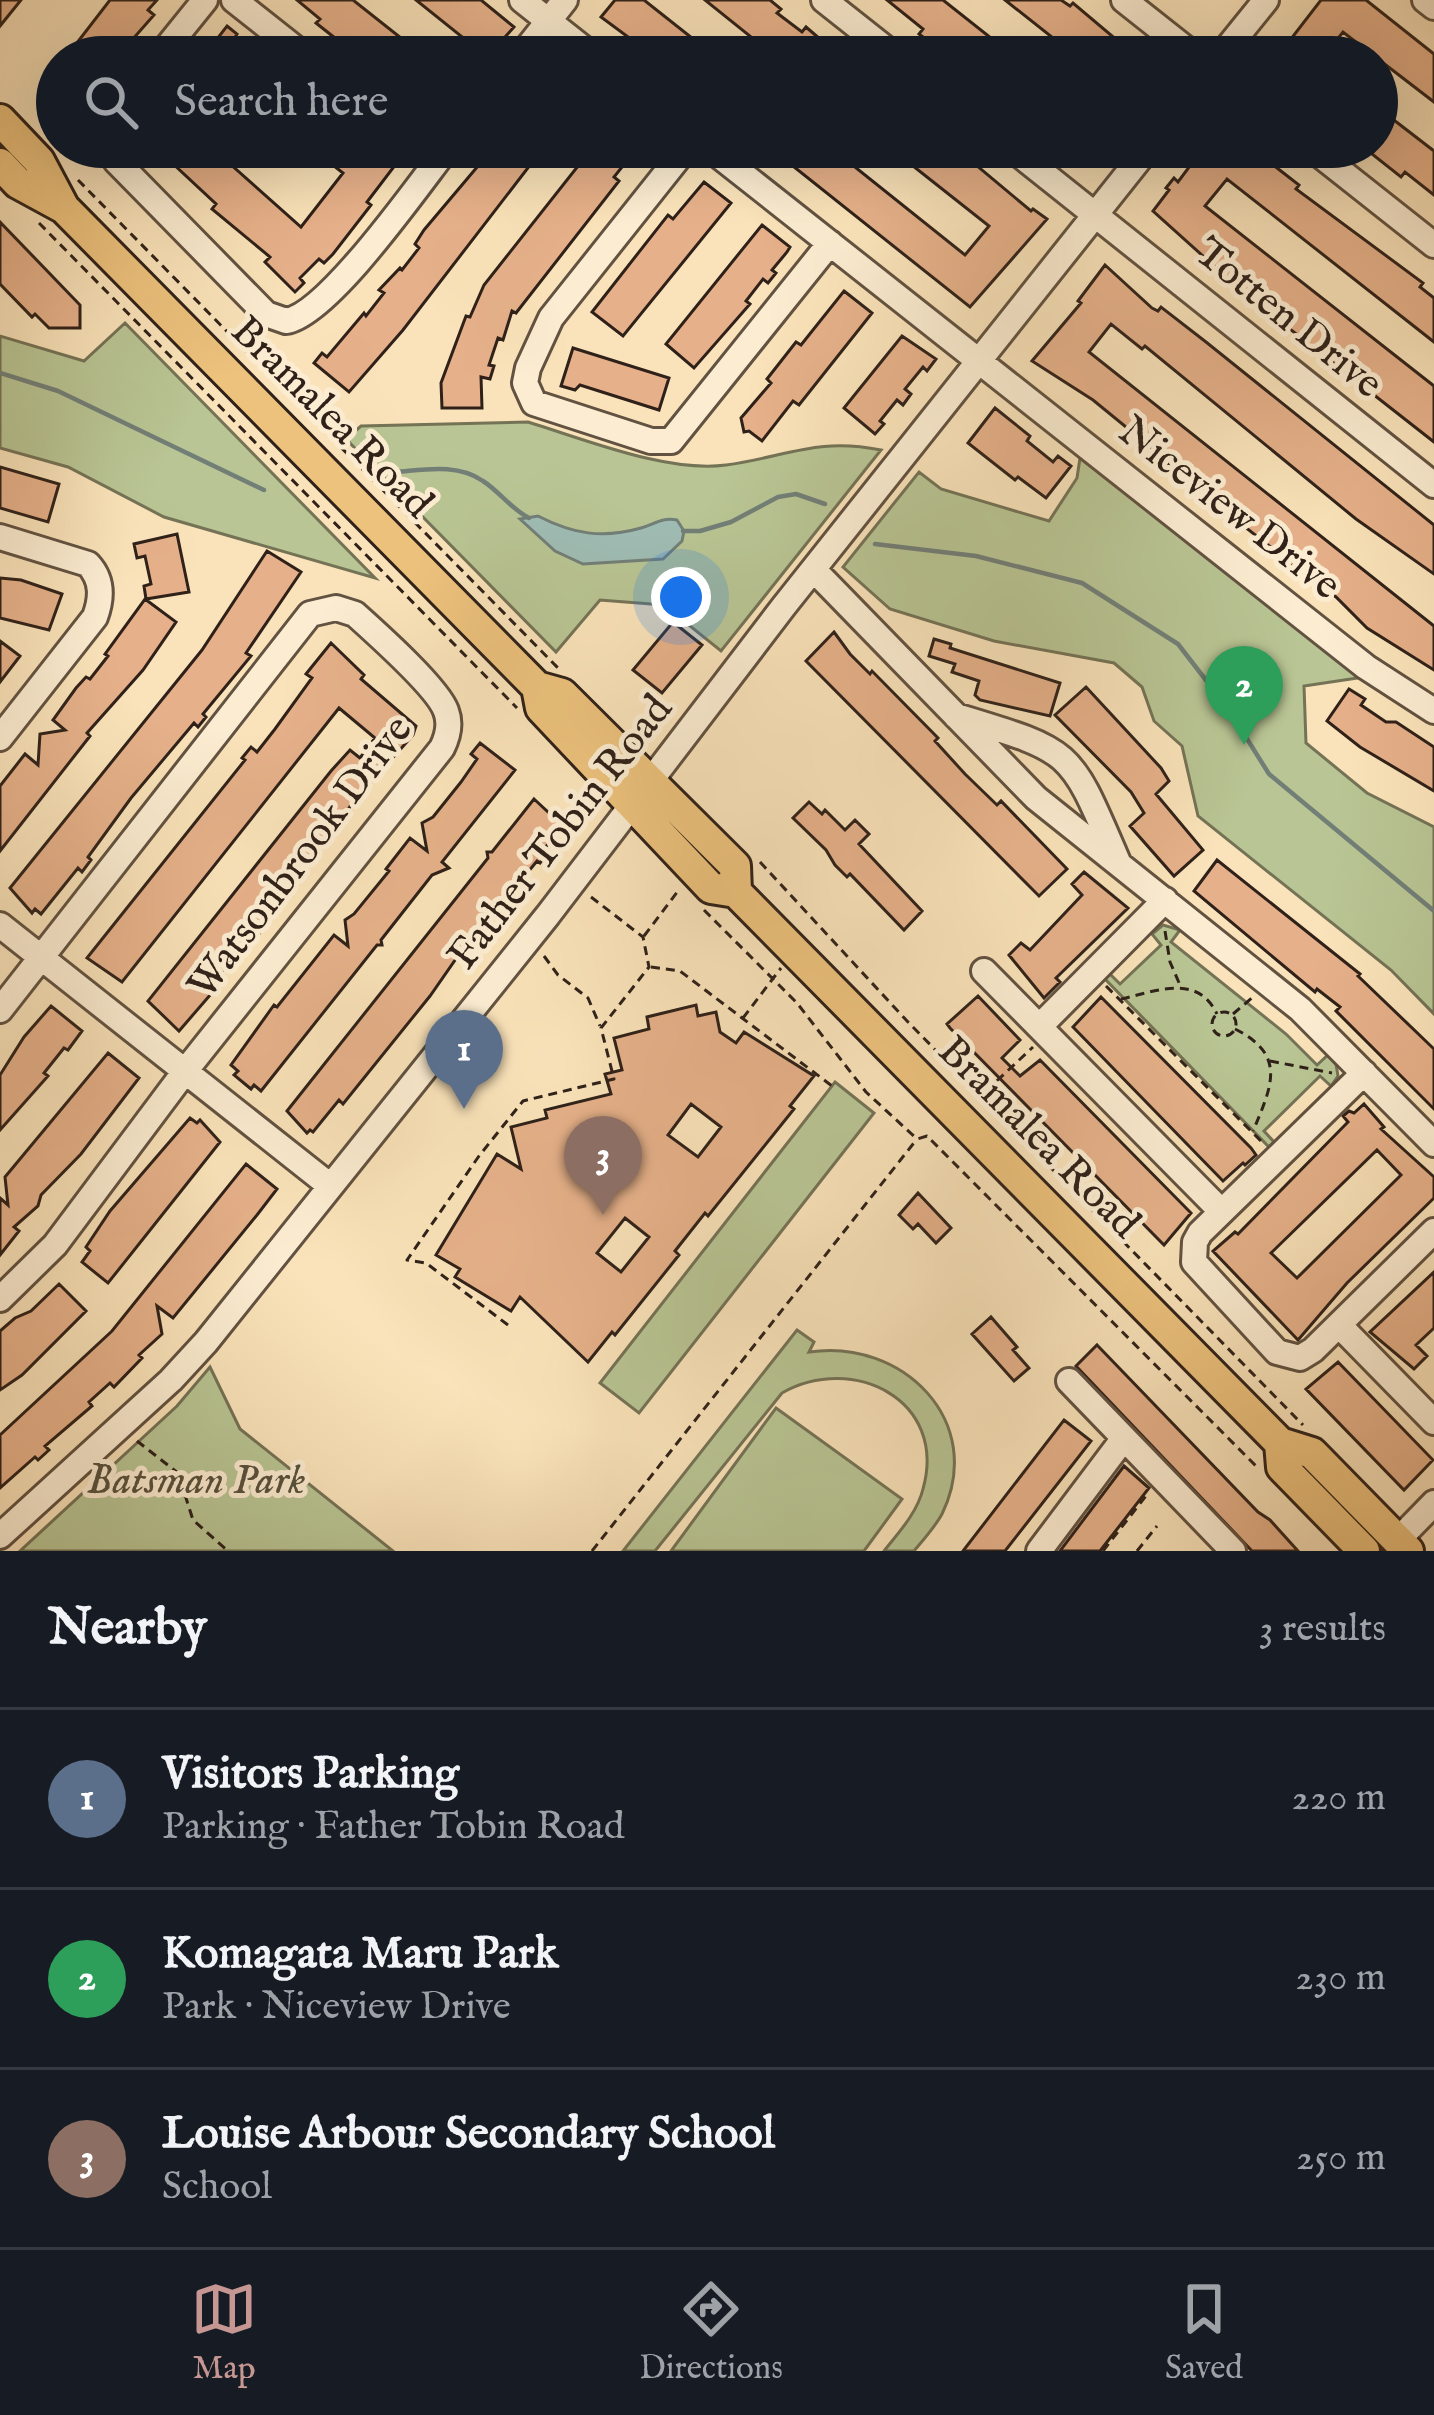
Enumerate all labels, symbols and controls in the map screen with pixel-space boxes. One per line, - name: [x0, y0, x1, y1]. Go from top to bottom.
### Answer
- search box: [36, 36, 1398, 168]
- icon: search: [78, 69, 144, 135]
- text: Search here: [174, 74, 388, 131]
- street label: Totten Drive: [1183, 227, 1393, 411]
- street label: Bramalea Road: [219, 306, 444, 531]
- street label: Niceview Drive: [1107, 406, 1351, 612]
- your location: [651, 567, 711, 627]
- pin: 2: [1205, 646, 1283, 745]
- street label: Father Tobin Road: [437, 685, 685, 981]
- street label: Watsonbrook Drive: [177, 706, 425, 1010]
- pin: 1: [425, 1010, 503, 1109]
- street label: Bramalea Road: [926, 1026, 1151, 1251]
- pin: 3: [564, 1116, 642, 1215]
- park label: Batsman Park: [87, 1455, 306, 1508]
- text: Nearby: [48, 1597, 207, 1662]
- text: 3 results: [1259, 1605, 1386, 1654]
- text: Visitors Parking: [162, 1746, 459, 1803]
- text: 1: [80, 1774, 94, 1823]
- text: 220 m: [1292, 1774, 1386, 1823]
- text: Parking · Father Tobin Road: [162, 1803, 624, 1852]
- text: Komagata Maru Park: [162, 1926, 558, 1983]
- text: 2: [78, 1954, 96, 2003]
- text: 230 m: [1295, 1954, 1386, 2003]
- text: Park · Niceview Drive: [162, 1983, 511, 2032]
- text: Louise Arbour Secondary School: [162, 2106, 775, 2163]
- text: 3: [80, 2134, 94, 2183]
- text: 250 m: [1296, 2134, 1386, 2183]
- text: School: [162, 2163, 272, 2212]
- tab: Map: [191, 2276, 257, 2390]
- tab: Directions: [639, 2276, 783, 2390]
- tab: Saved: [1165, 2276, 1243, 2390]

